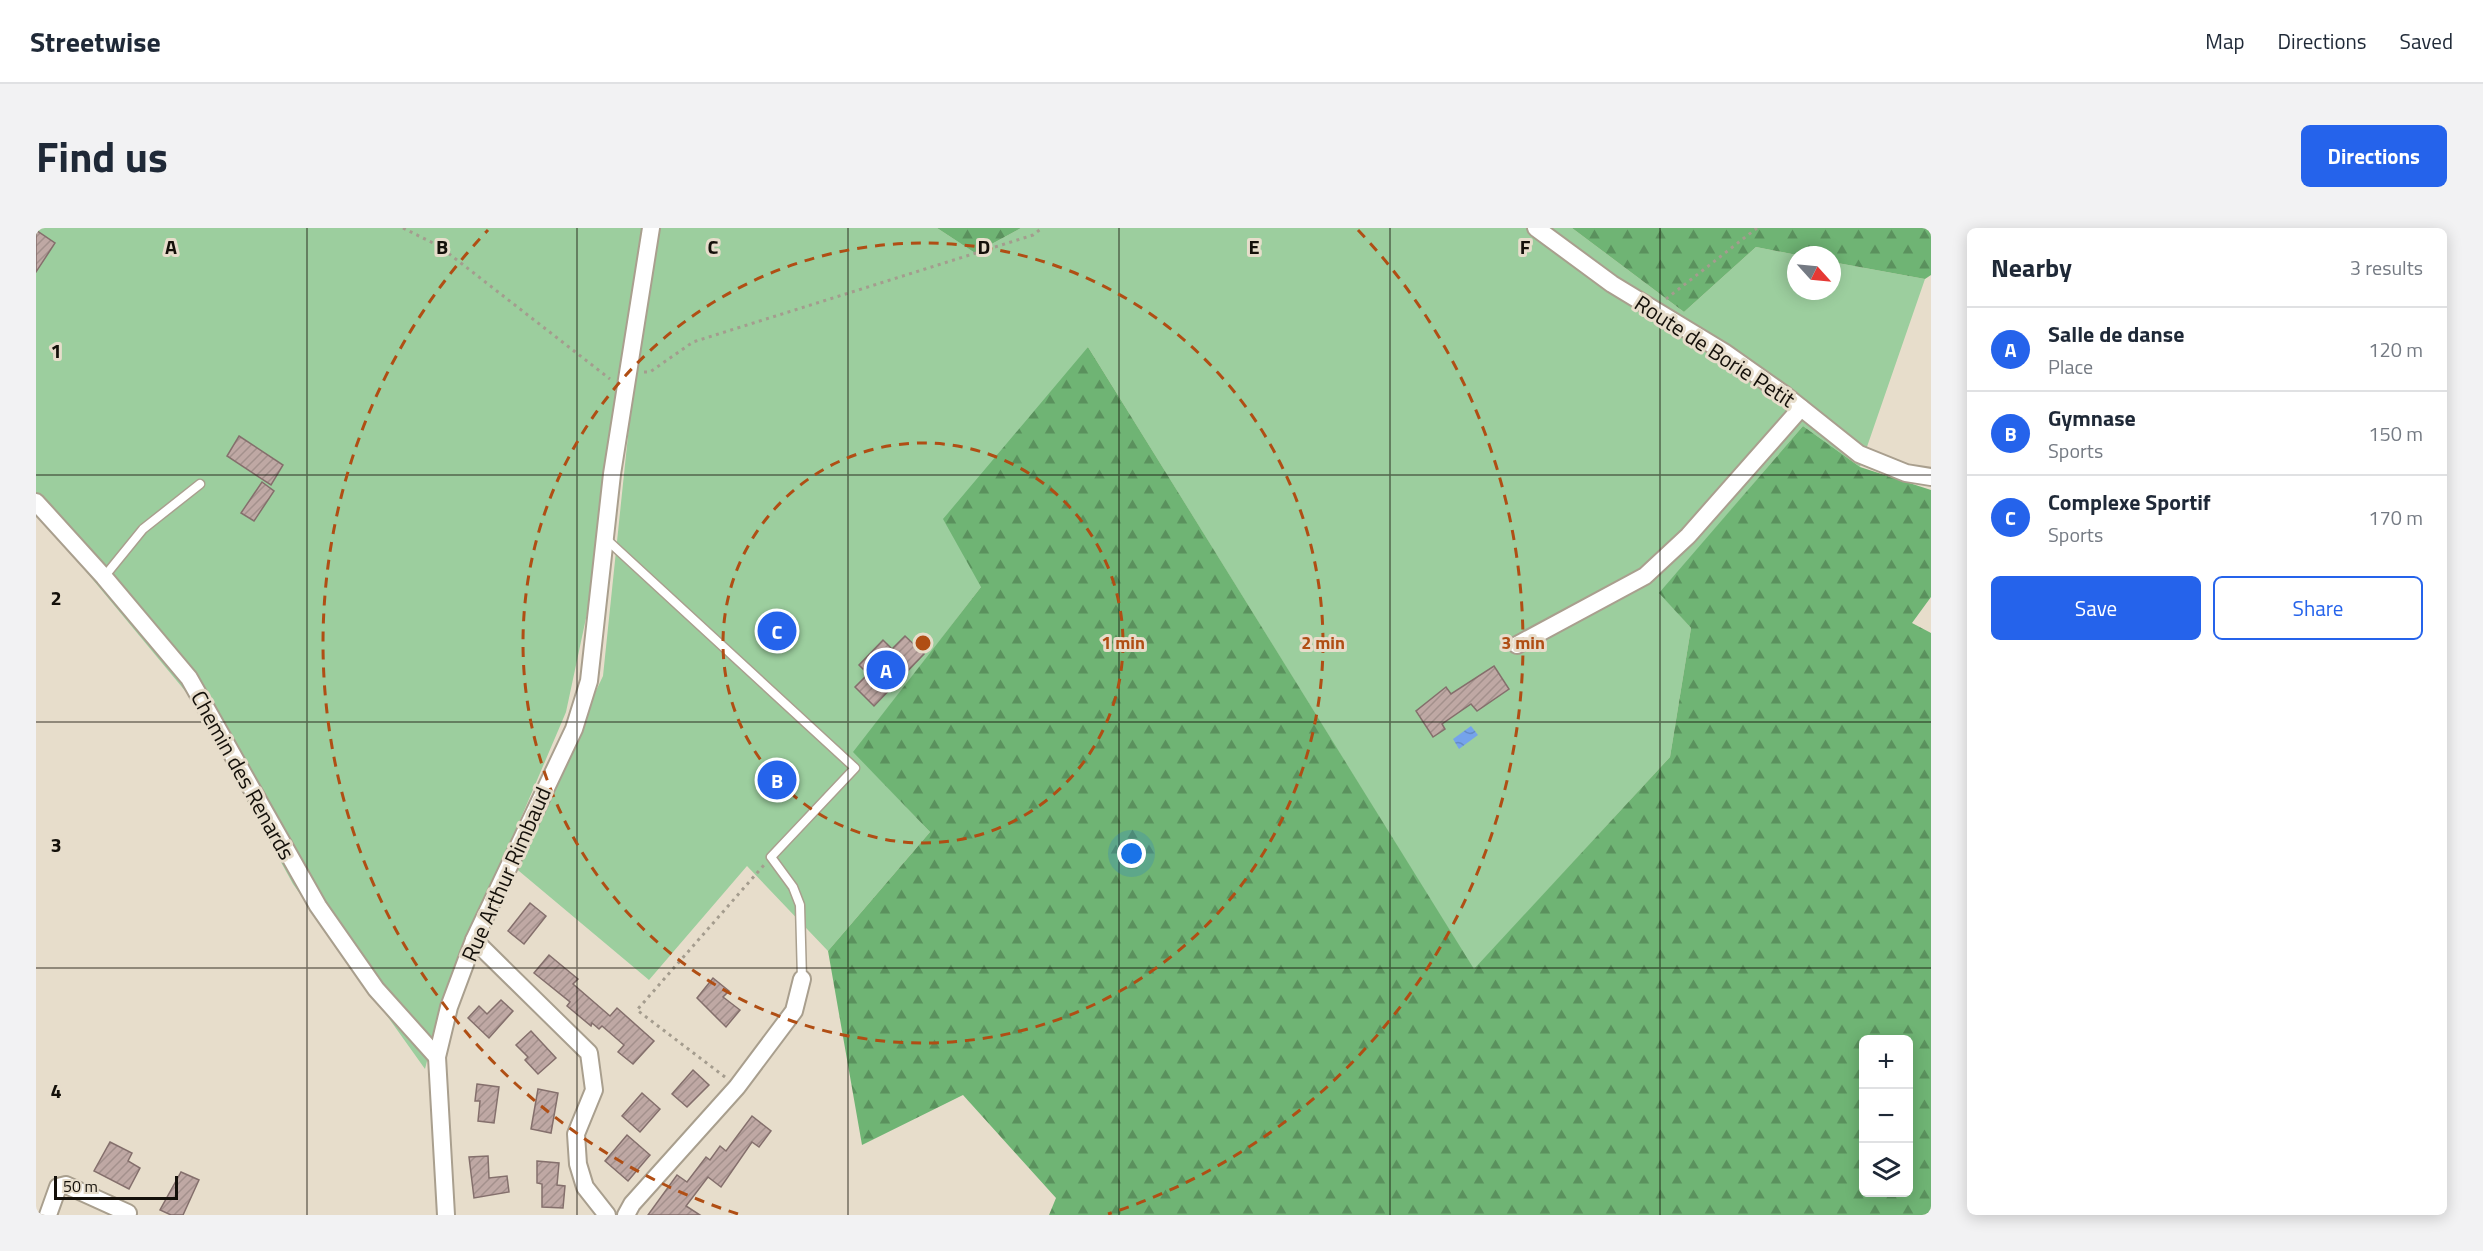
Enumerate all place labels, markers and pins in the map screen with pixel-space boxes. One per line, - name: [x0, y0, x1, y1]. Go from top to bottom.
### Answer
- pin: C: [758, 608, 796, 654]
- centre of rings: [913, 633, 933, 653]
- pin: A: [866, 648, 906, 692]
- pin: B: [758, 758, 796, 802]

